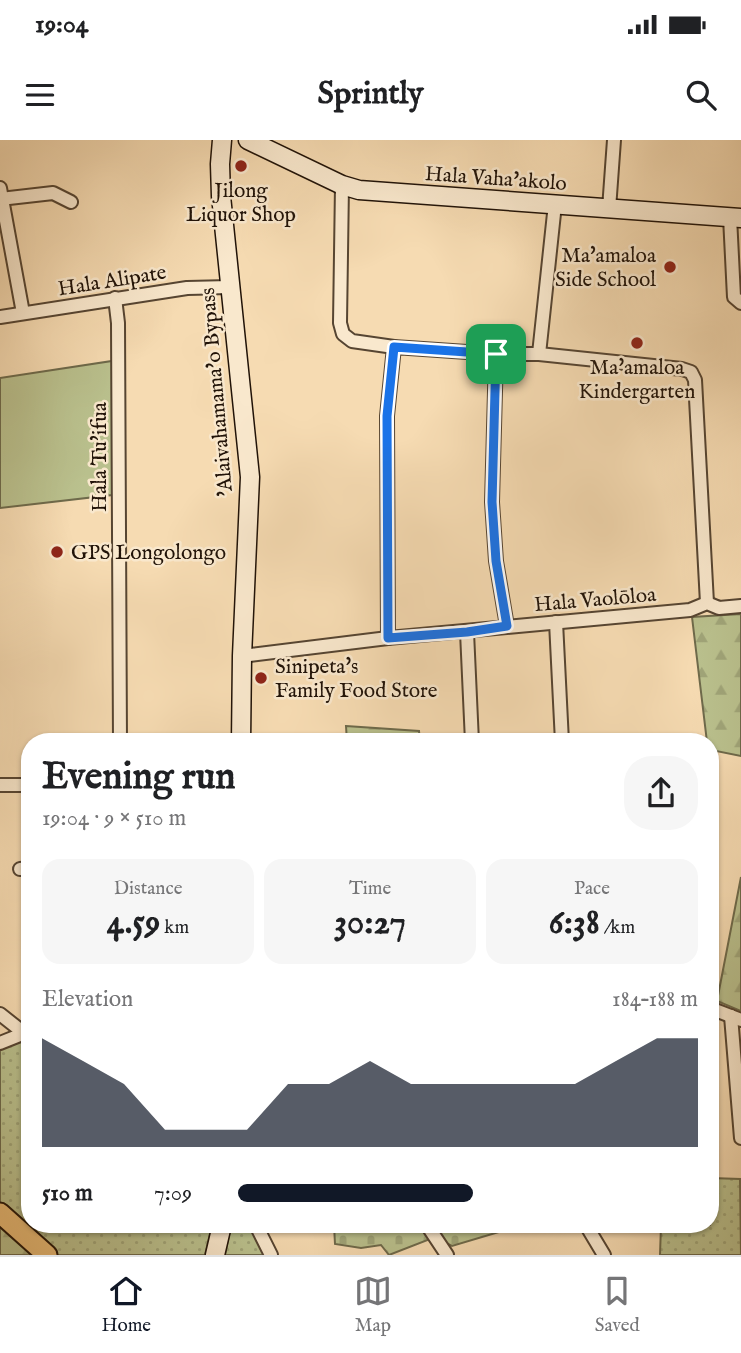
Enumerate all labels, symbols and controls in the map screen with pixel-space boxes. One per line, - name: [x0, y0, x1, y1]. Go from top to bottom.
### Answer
- text: 19:04: [35, 8, 88, 41]
- text: Sprintly: [317, 74, 424, 115]
- icon: menu: [21, 76, 59, 114]
- icon: search: [682, 76, 720, 114]
- marker: Jilong Liquor Shop: [233, 158, 249, 174]
- street label: Hala Vaha'akolo: [424, 161, 568, 198]
- place label: Jilong Liquor Shop: [186, 178, 296, 229]
- place label: Ma'amaloa Side School: [555, 243, 657, 294]
- marker: Ma'amaloa Side School: [662, 259, 678, 275]
- street label: Hala Alipate: [56, 260, 169, 303]
- street label: 'Alaivahamama'o Bypass: [195, 286, 240, 497]
- pin: [466, 324, 526, 384]
- icon: arrive: [477, 335, 515, 373]
- marker: Ma'amaloa Kindergarten: [629, 335, 645, 351]
- place label: Ma'amaloa Kindergarten: [579, 355, 695, 406]
- street label: Hala Tu'ifua: [87, 401, 114, 512]
- place label: GPS Longolongo: [71, 540, 226, 567]
- marker: GPS Longolongo: [49, 544, 65, 560]
- street label: Hala Vaolōloa: [533, 582, 658, 619]
- place label: Sinipeta's Family Food Store: [275, 654, 438, 705]
- marker: Sinipeta's Family Food Store: [253, 670, 269, 686]
- text: Evening run: [42, 754, 236, 802]
- button: share: [624, 756, 698, 830]
- text: 19:04 · 9 × 510 m: [42, 804, 186, 833]
- text: Distance: [114, 877, 182, 901]
- text: Time: [349, 877, 391, 901]
- text: Pace: [574, 877, 610, 901]
- text: 4.59: [107, 901, 160, 946]
- text: 30:27: [334, 901, 406, 946]
- text: 6:38: [549, 901, 600, 946]
- text: km: [160, 916, 189, 940]
- text: /km: [600, 916, 635, 940]
- text: Elevation: [42, 985, 133, 1014]
- text: 184–188 m: [612, 985, 698, 1014]
- text: 510 m: [42, 1179, 93, 1208]
- text: 7:09: [154, 1179, 192, 1208]
- tab: Home: [101, 1272, 151, 1338]
- tab: Map: [354, 1272, 392, 1338]
- tab: Saved: [595, 1272, 640, 1338]

